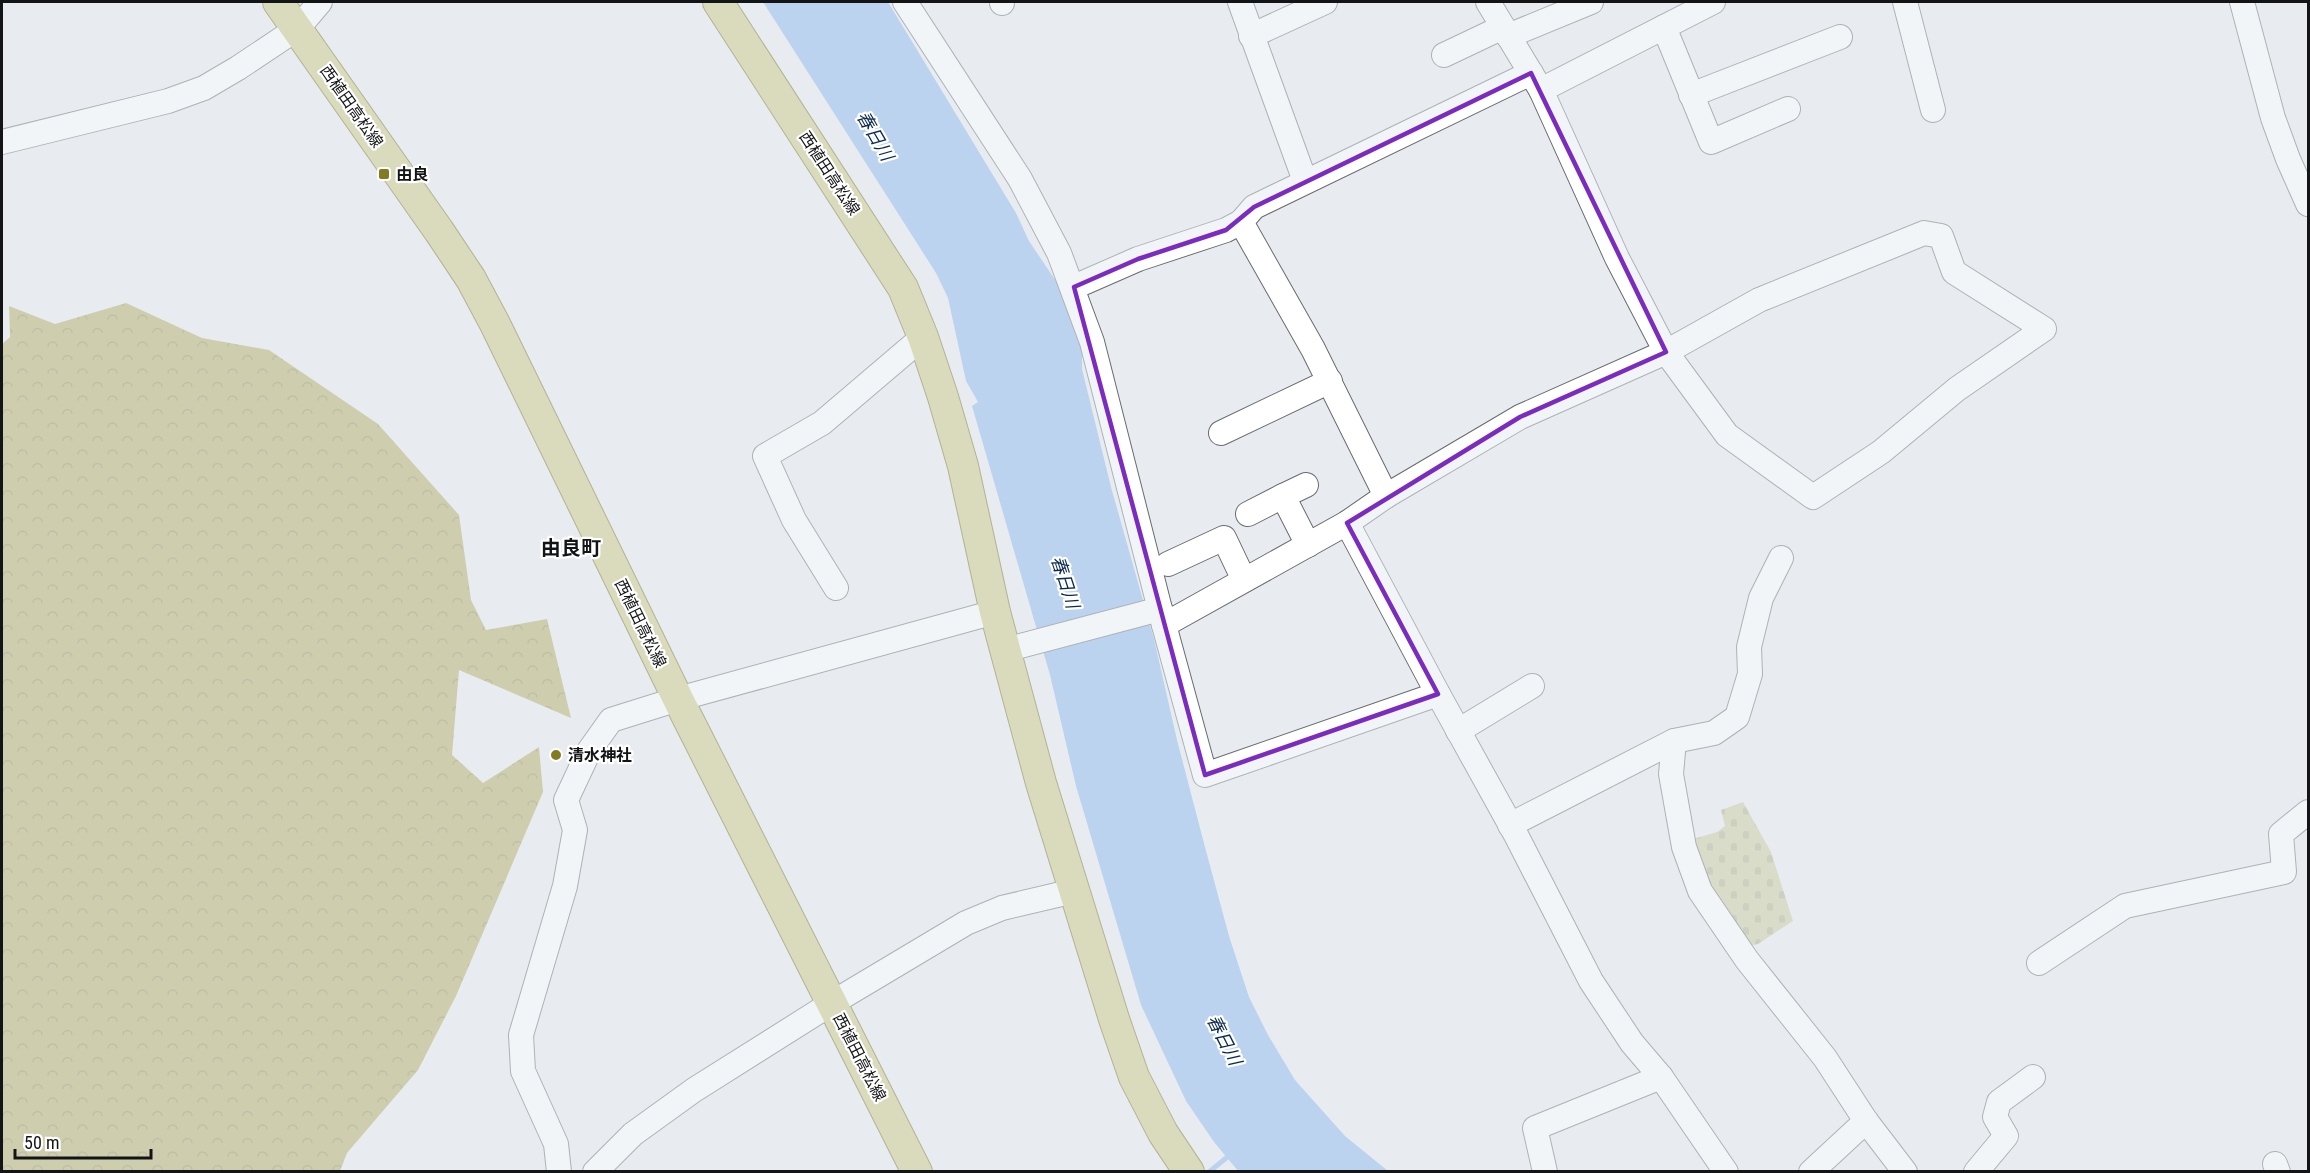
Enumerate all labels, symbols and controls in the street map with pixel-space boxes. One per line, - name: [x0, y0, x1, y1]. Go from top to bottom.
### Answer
- street label: 西植田高松線: [316, 62, 387, 151]
- water label: 春日川: [853, 107, 899, 166]
- street label: 西植田高松線: [795, 128, 864, 219]
- place label: 由良: [396, 165, 428, 184]
- marker: 由良: [377, 167, 391, 181]
- district label: 由良町: [541, 536, 601, 560]
- water label: 春日川: [1047, 553, 1084, 613]
- street label: 西植田高松線: [611, 576, 670, 671]
- place label: 清水神社: [568, 746, 632, 765]
- marker: 清水神社: [549, 748, 563, 762]
- street label: 西植田高松線: [829, 1010, 890, 1104]
- water label: 春日川: [1203, 1011, 1247, 1070]
- scale bar: [15, 1122, 152, 1160]
- text: 50 m: [24, 1132, 59, 1153]

